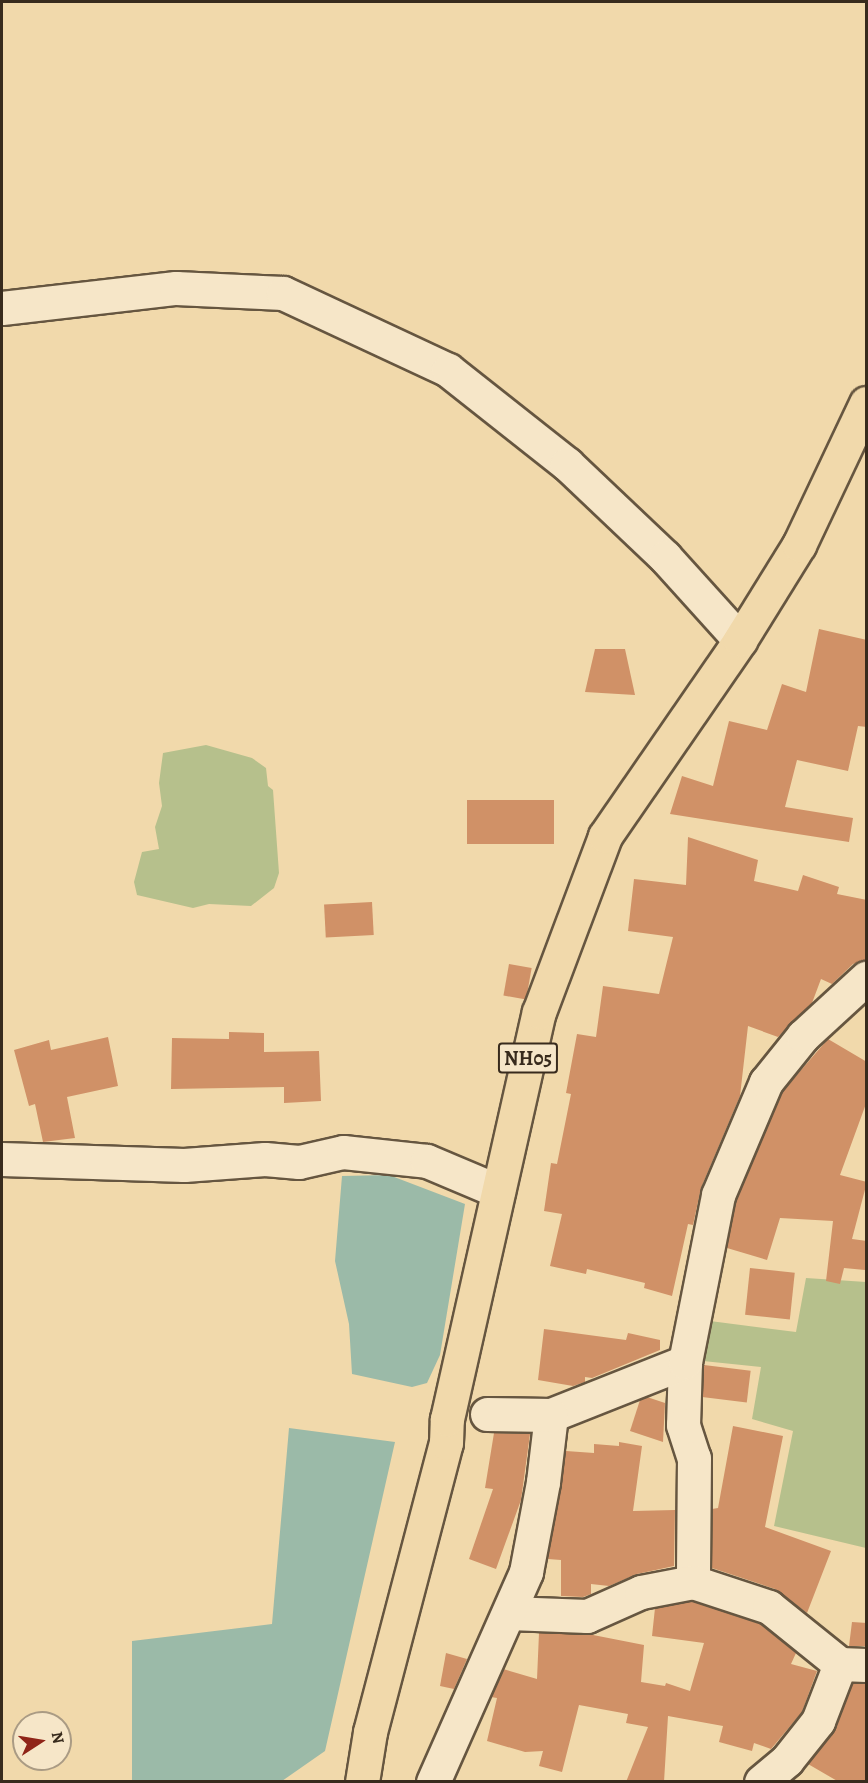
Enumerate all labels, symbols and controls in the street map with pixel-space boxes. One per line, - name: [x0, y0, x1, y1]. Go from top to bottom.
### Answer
- road number: NH05: [496, 1041, 560, 1075]
- north arrow: [12, 1711, 72, 1771]
- text: N: [46, 1730, 70, 1746]

